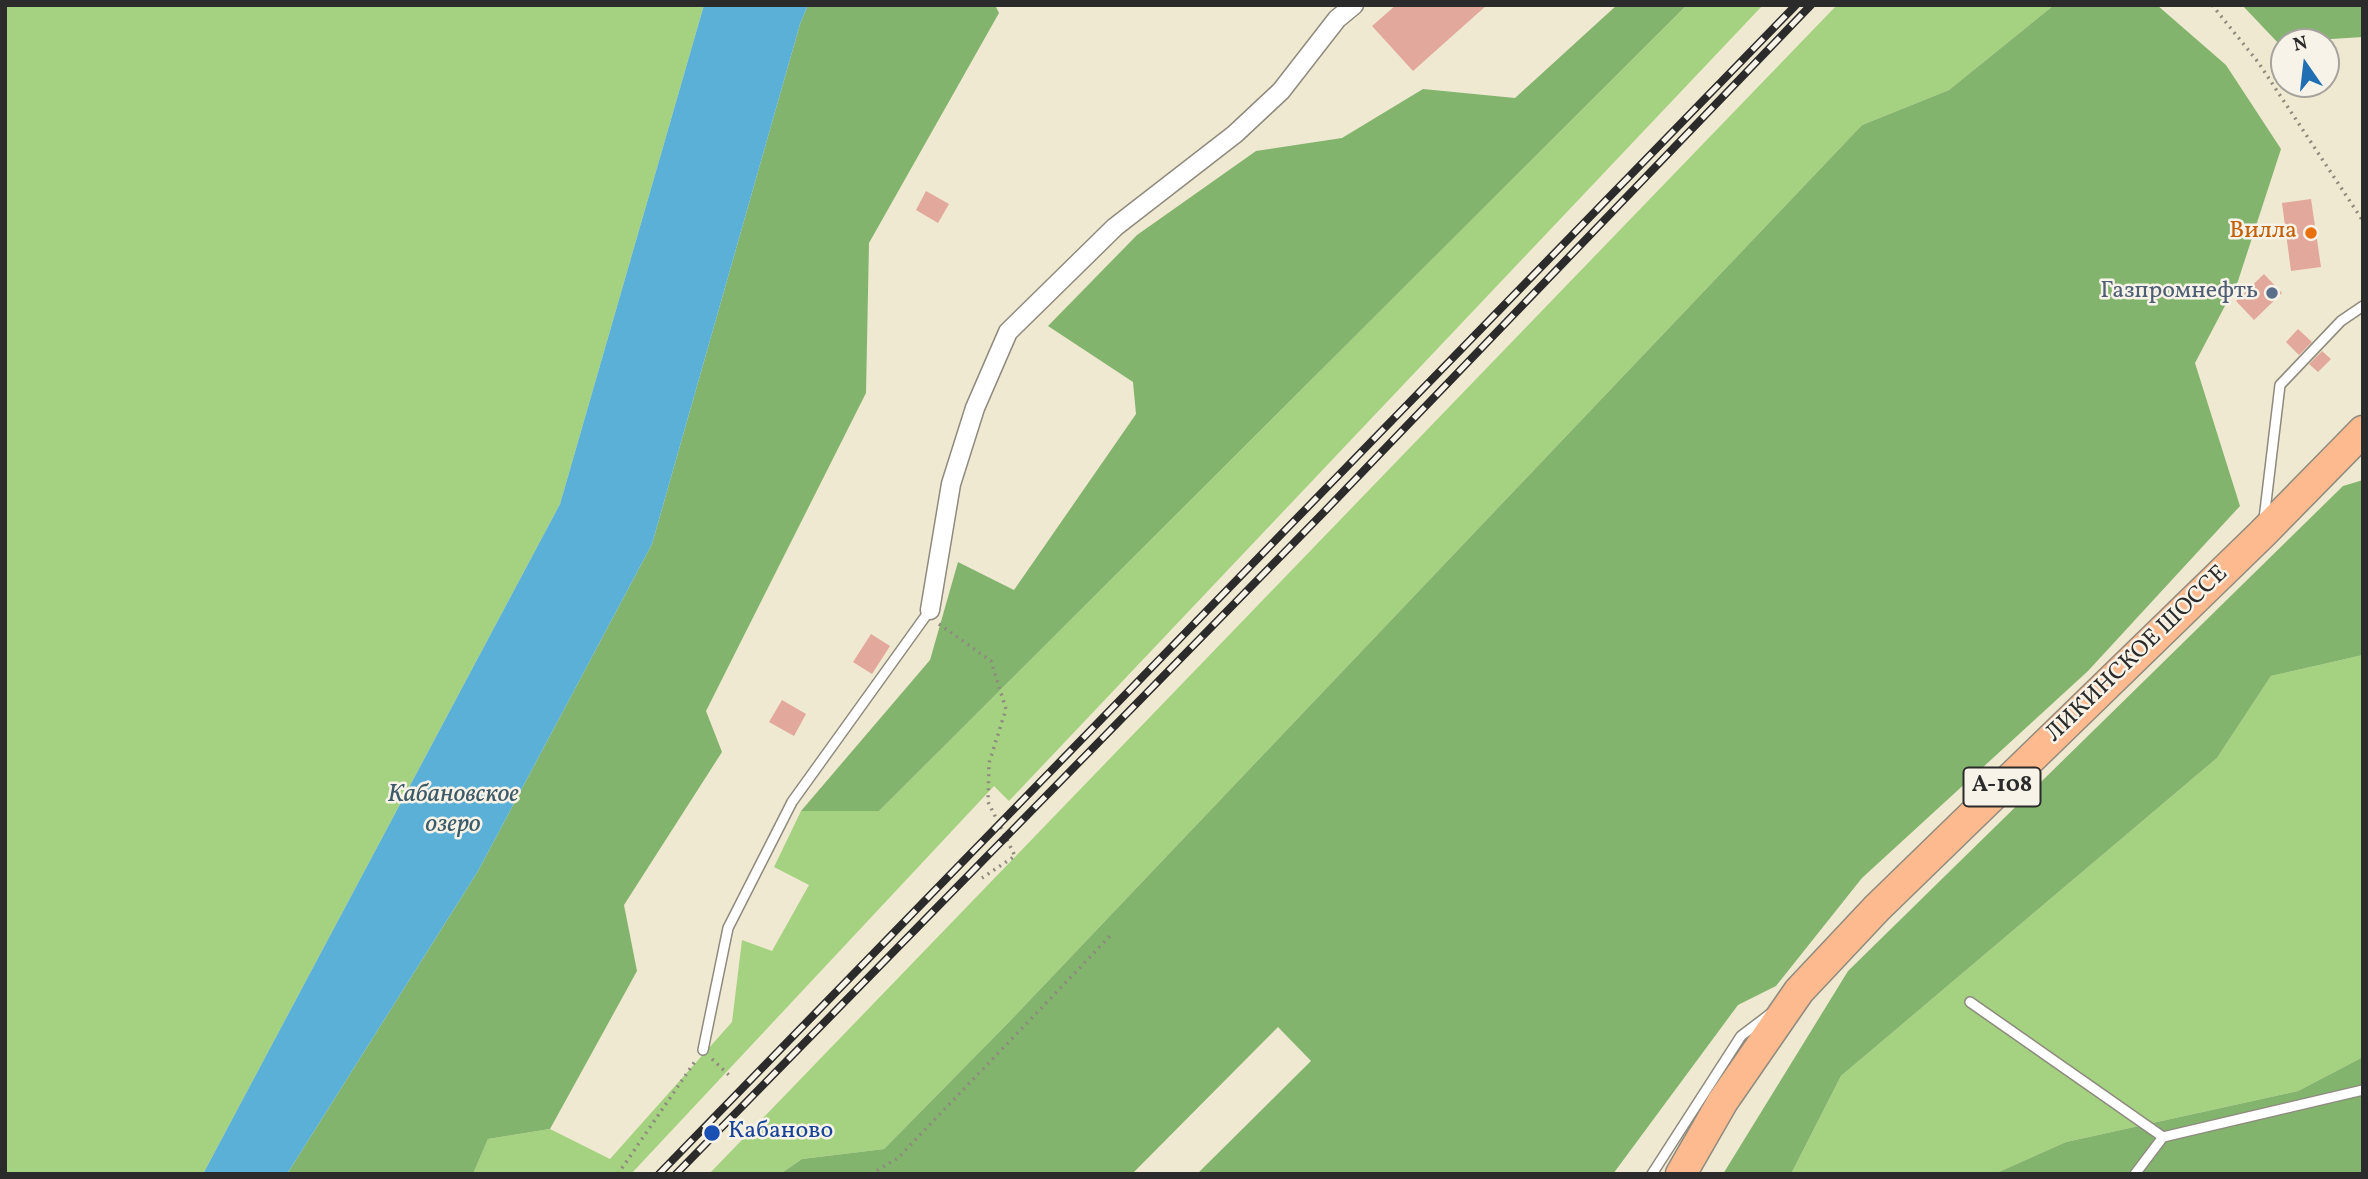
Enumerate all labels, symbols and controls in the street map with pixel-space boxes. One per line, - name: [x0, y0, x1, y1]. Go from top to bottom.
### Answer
- north arrow: [2270, 28, 2340, 98]
- text: N: [2291, 30, 2310, 59]
- place label: Вилла: [2229, 219, 2297, 247]
- marker: Вилла: [2303, 225, 2319, 241]
- place label: Газпромнефть: [2100, 279, 2258, 307]
- marker: Газпромнефть: [2264, 285, 2280, 301]
- street label: ЛИКИНСКОЕ ШОССЕ: [2041, 561, 2235, 749]
- road number: А-108: [1964, 768, 2040, 806]
- water label: Кабановское озеро: [387, 780, 519, 842]
- place label: Кабаново: [728, 1119, 833, 1147]
- marker: Кабаново: [702, 1123, 722, 1143]

